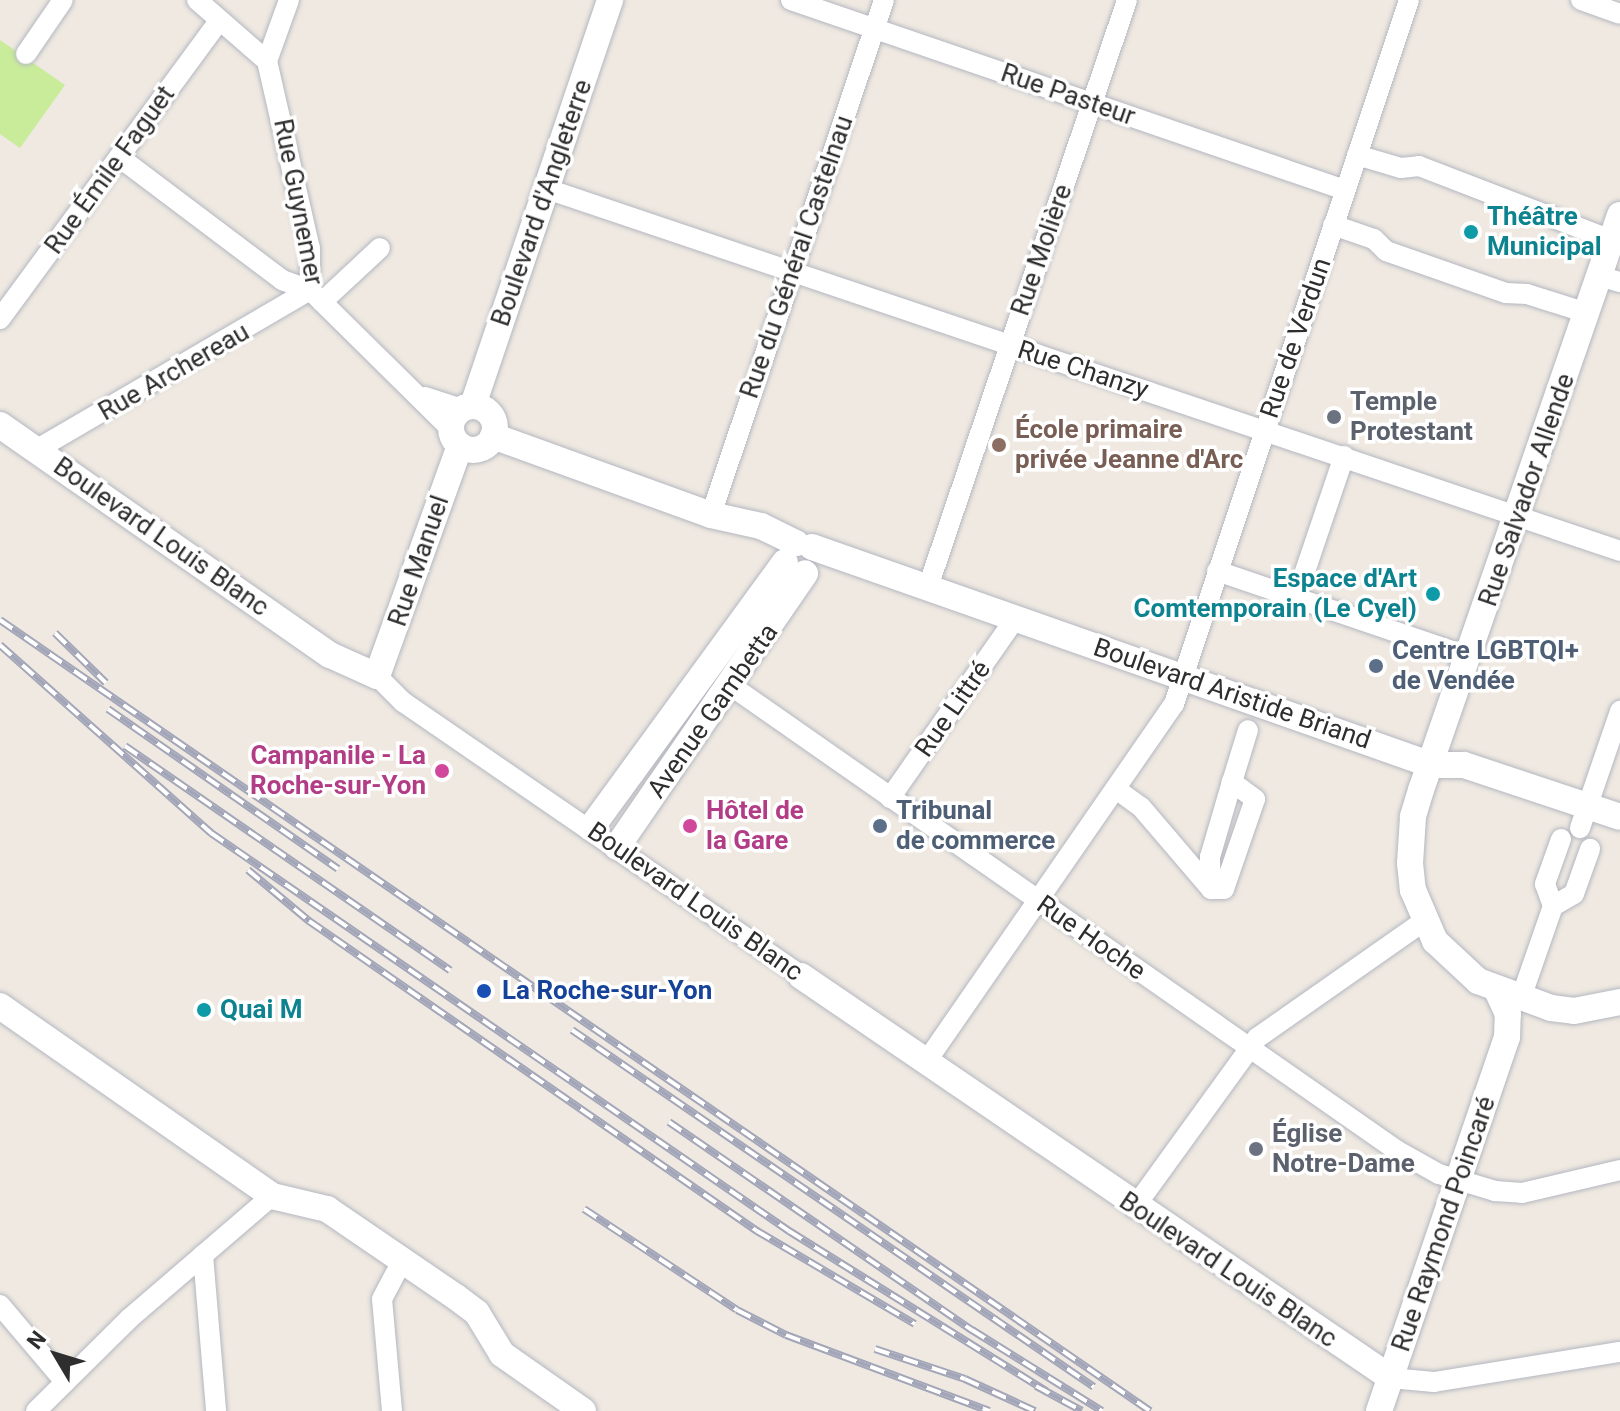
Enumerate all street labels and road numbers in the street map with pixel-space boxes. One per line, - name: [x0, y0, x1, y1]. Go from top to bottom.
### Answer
- street label: Rue Pasteur: [997, 57, 1139, 133]
- street label: Boulevard d'Angleterre: [485, 76, 599, 330]
- street label: Rue Émile Faguet: [38, 80, 182, 260]
- street label: Rue du Général Castelnau: [734, 112, 860, 402]
- street label: Rue Guynemer: [267, 116, 329, 288]
- street label: Rue Molière: [1005, 180, 1079, 320]
- street label: Rue de Verdun: [1254, 254, 1338, 422]
- street label: Rue Archereau: [93, 316, 255, 428]
- street label: Rue Chanzy: [1014, 334, 1152, 406]
- street label: Rue Salvador Allende: [1473, 370, 1581, 610]
- street label: Boulevard Louis Blanc: [47, 451, 275, 623]
- street label: Rue Manuel: [382, 492, 456, 630]
- street label: Avenue Gambetta: [641, 618, 785, 804]
- street label: Boulevard Aristide Briand: [1089, 632, 1375, 756]
- street label: Rue Littré: [909, 655, 997, 763]
- street label: Boulevard Louis Blanc: [581, 816, 809, 988]
- street label: Rue Hoche: [1031, 889, 1151, 987]
- street label: Rue Raymond Poincaré: [1386, 1092, 1502, 1356]
- street label: Boulevard Louis Blanc: [1113, 1186, 1343, 1354]

